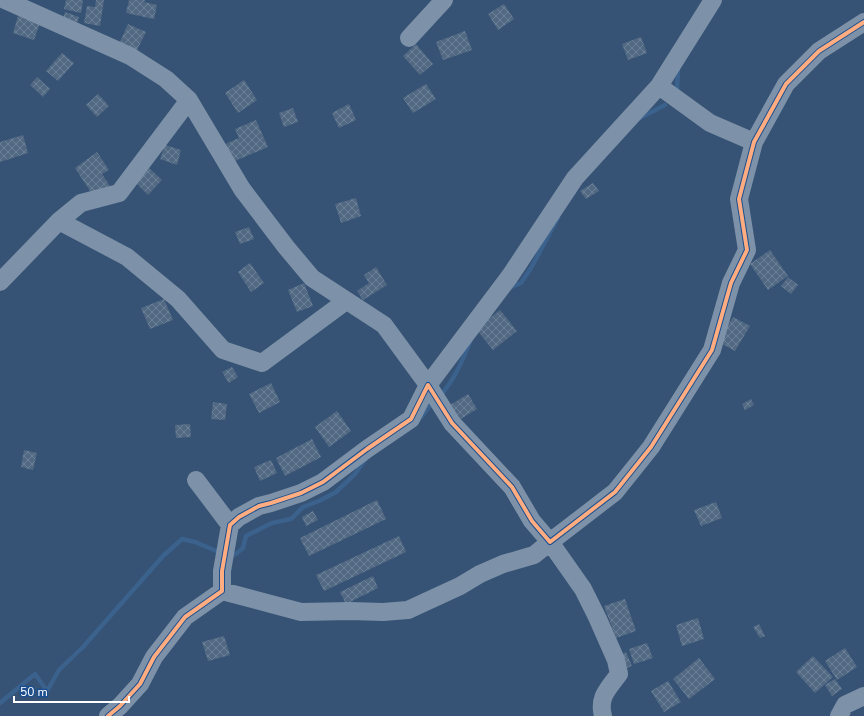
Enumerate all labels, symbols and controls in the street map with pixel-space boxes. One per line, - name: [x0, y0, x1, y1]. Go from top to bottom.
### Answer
- scale bar: [14, 678, 129, 704]
- text: 50 m: [20, 684, 48, 700]

